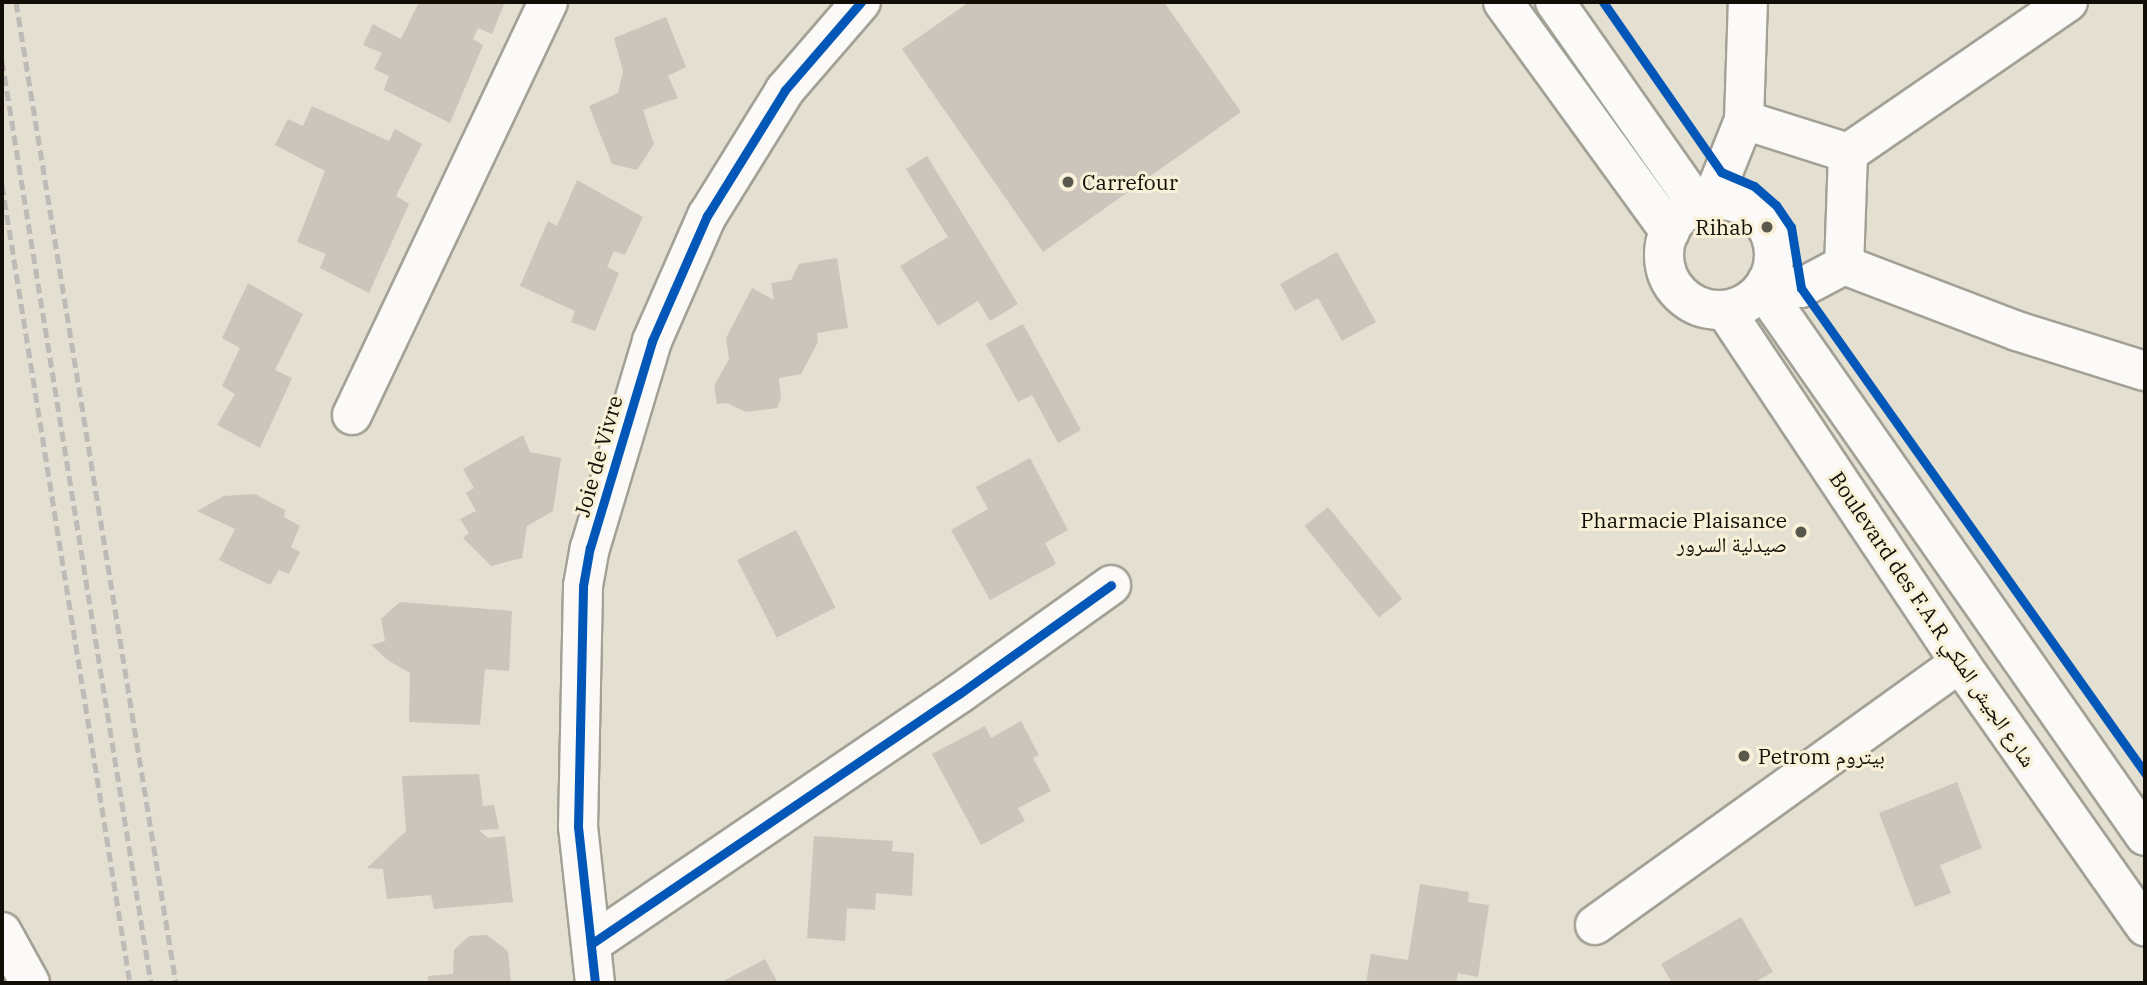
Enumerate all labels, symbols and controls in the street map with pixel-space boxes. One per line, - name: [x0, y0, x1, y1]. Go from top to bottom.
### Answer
- place label: Carrefour: [1082, 169, 1178, 195]
- marker: Carrefour: [1060, 174, 1076, 190]
- place label: Rihab: [1695, 214, 1753, 240]
- marker: Rihab: [1759, 219, 1775, 235]
- street label: Joie de Vivre: [569, 393, 627, 519]
- street label: Boulevard des F.A.R شارع الجيش الملكي: [1825, 467, 2041, 771]
- place label: Pharmacie Plaisance صيدلية السرور: [1580, 507, 1787, 557]
- marker: Pharmacie Plaisance صيدلية السرور: [1793, 524, 1809, 540]
- place label: Petrom بيتروم: [1758, 743, 1885, 769]
- marker: Petrom بيتروم: [1736, 748, 1752, 764]

